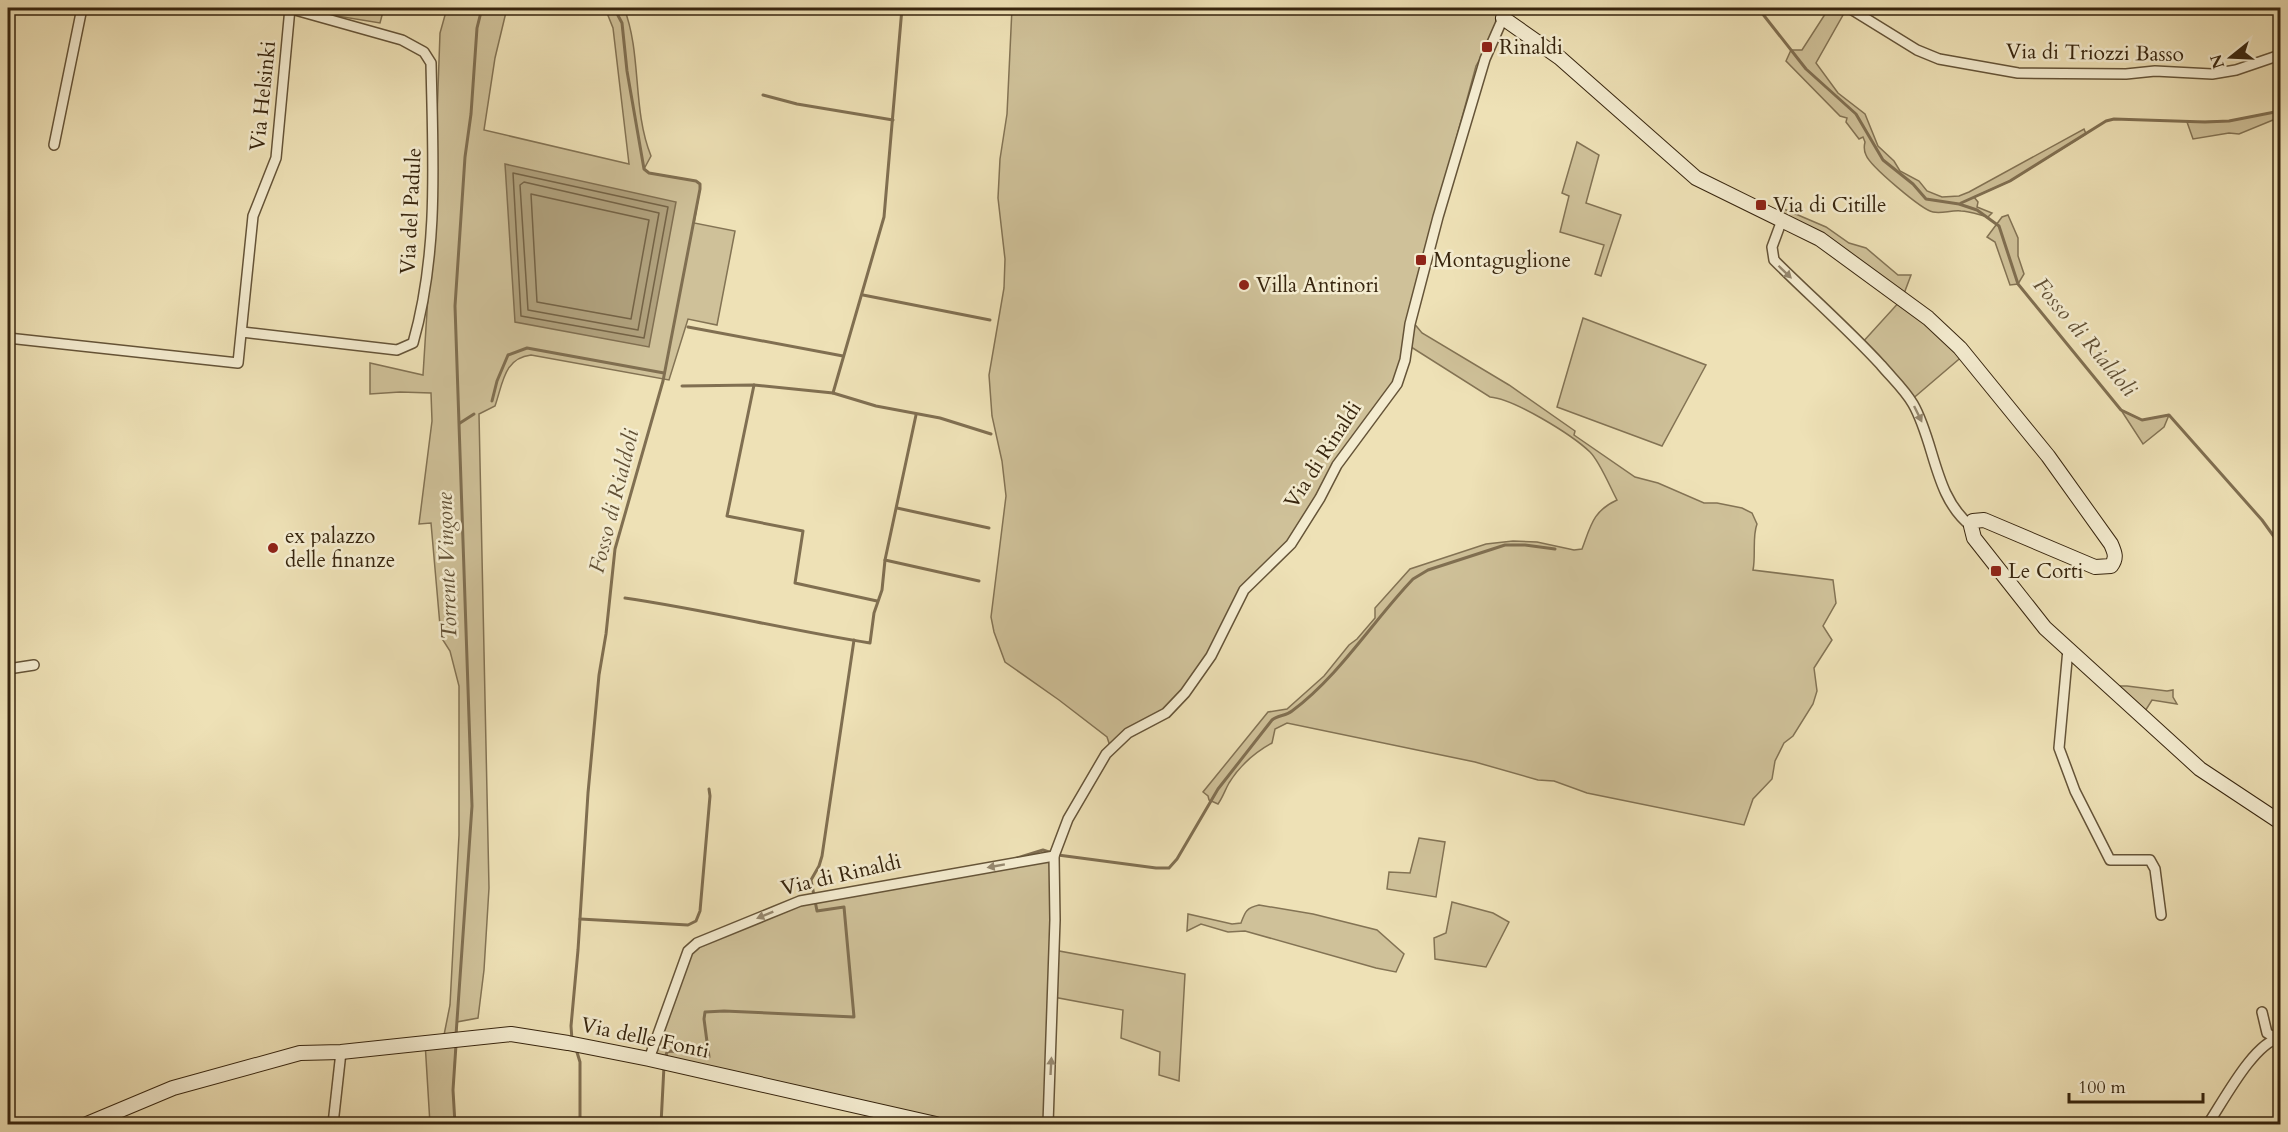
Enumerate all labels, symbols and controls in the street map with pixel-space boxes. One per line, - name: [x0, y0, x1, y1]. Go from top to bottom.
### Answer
- north arrow: [2201, 27, 2261, 87]
- place label: Rinaldi: [1499, 33, 1563, 62]
- street label: Via di Triozzi Basso: [2006, 37, 2184, 69]
- street label: Via Helsinki: [243, 39, 283, 152]
- marker: Rinaldi: [1480, 40, 1494, 54]
- text: N: [2205, 51, 2230, 71]
- street label: Via del Padule: [393, 147, 429, 275]
- place label: Via di Citille: [1773, 191, 1887, 220]
- marker: Via di Citille: [1754, 198, 1768, 212]
- place label: Montaguglione: [1433, 246, 1571, 275]
- marker: Montaguglione: [1414, 253, 1428, 267]
- one-way arrow: [1778, 264, 1792, 278]
- place label: Villa Antinori: [1256, 271, 1379, 300]
- water label: Fosso di Rialdoli: [2026, 271, 2144, 404]
- marker: Villa Antinori: [1237, 278, 1251, 292]
- street label: Via di Rinaldi: [1277, 396, 1369, 514]
- one-way arrow: [1913, 405, 1922, 422]
- water label: Fosso di Rialdoli: [582, 425, 647, 576]
- water label: Torrente Vingone: [429, 491, 465, 640]
- place label: ex palazzo delle finanze: [285, 522, 395, 575]
- marker: ex palazzo delle finanze: [266, 541, 280, 555]
- place label: Le Corti: [2008, 557, 2084, 586]
- marker: Le Corti: [1989, 564, 2003, 578]
- street label: Via di Rinaldi: [778, 847, 904, 903]
- one-way arrow: [986, 862, 1005, 871]
- one-way arrow: [756, 911, 774, 920]
- street label: Via delle Fonti: [578, 1010, 712, 1066]
- one-way arrow: [1046, 1057, 1055, 1076]
- scale bar: [2069, 1066, 2202, 1104]
- text: 100 m: [2078, 1075, 2126, 1100]

